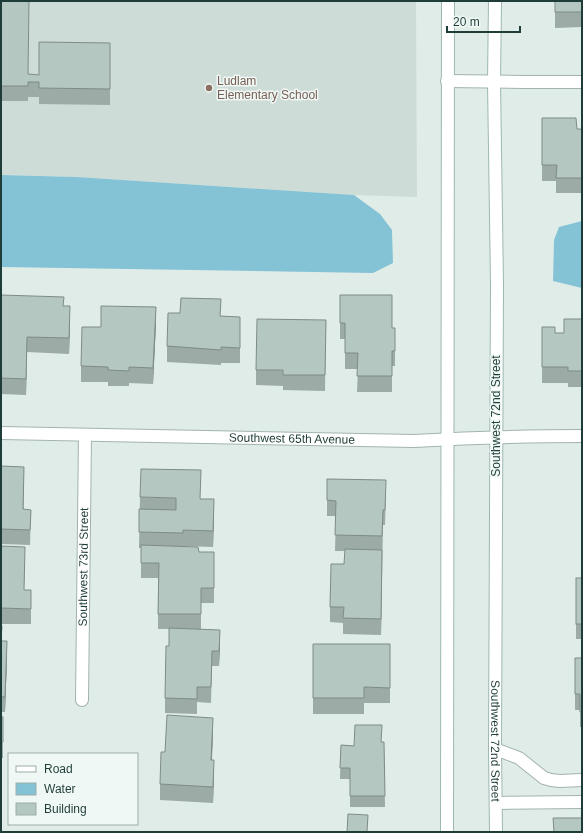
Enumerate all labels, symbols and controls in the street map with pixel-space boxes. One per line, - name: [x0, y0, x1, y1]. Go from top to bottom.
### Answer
- scale bar: [447, 8, 520, 34]
- text: 20 m: [453, 15, 480, 29]
- place label: Ludlam Elementary School: [217, 74, 318, 102]
- marker: Ludlam Elementary School: [204, 83, 214, 93]
- street label: Southwest 72nd Street: [489, 355, 503, 477]
- street label: Southwest 65th Avenue: [229, 430, 355, 447]
- street label: Southwest 73rd Street: [76, 507, 91, 627]
- street label: Southwest 72nd Street: [488, 680, 503, 803]
- legend: [8, 753, 138, 825]
- text: Road: [44, 762, 73, 776]
- text: Water: [44, 782, 76, 796]
- text: Building: [44, 802, 87, 816]

